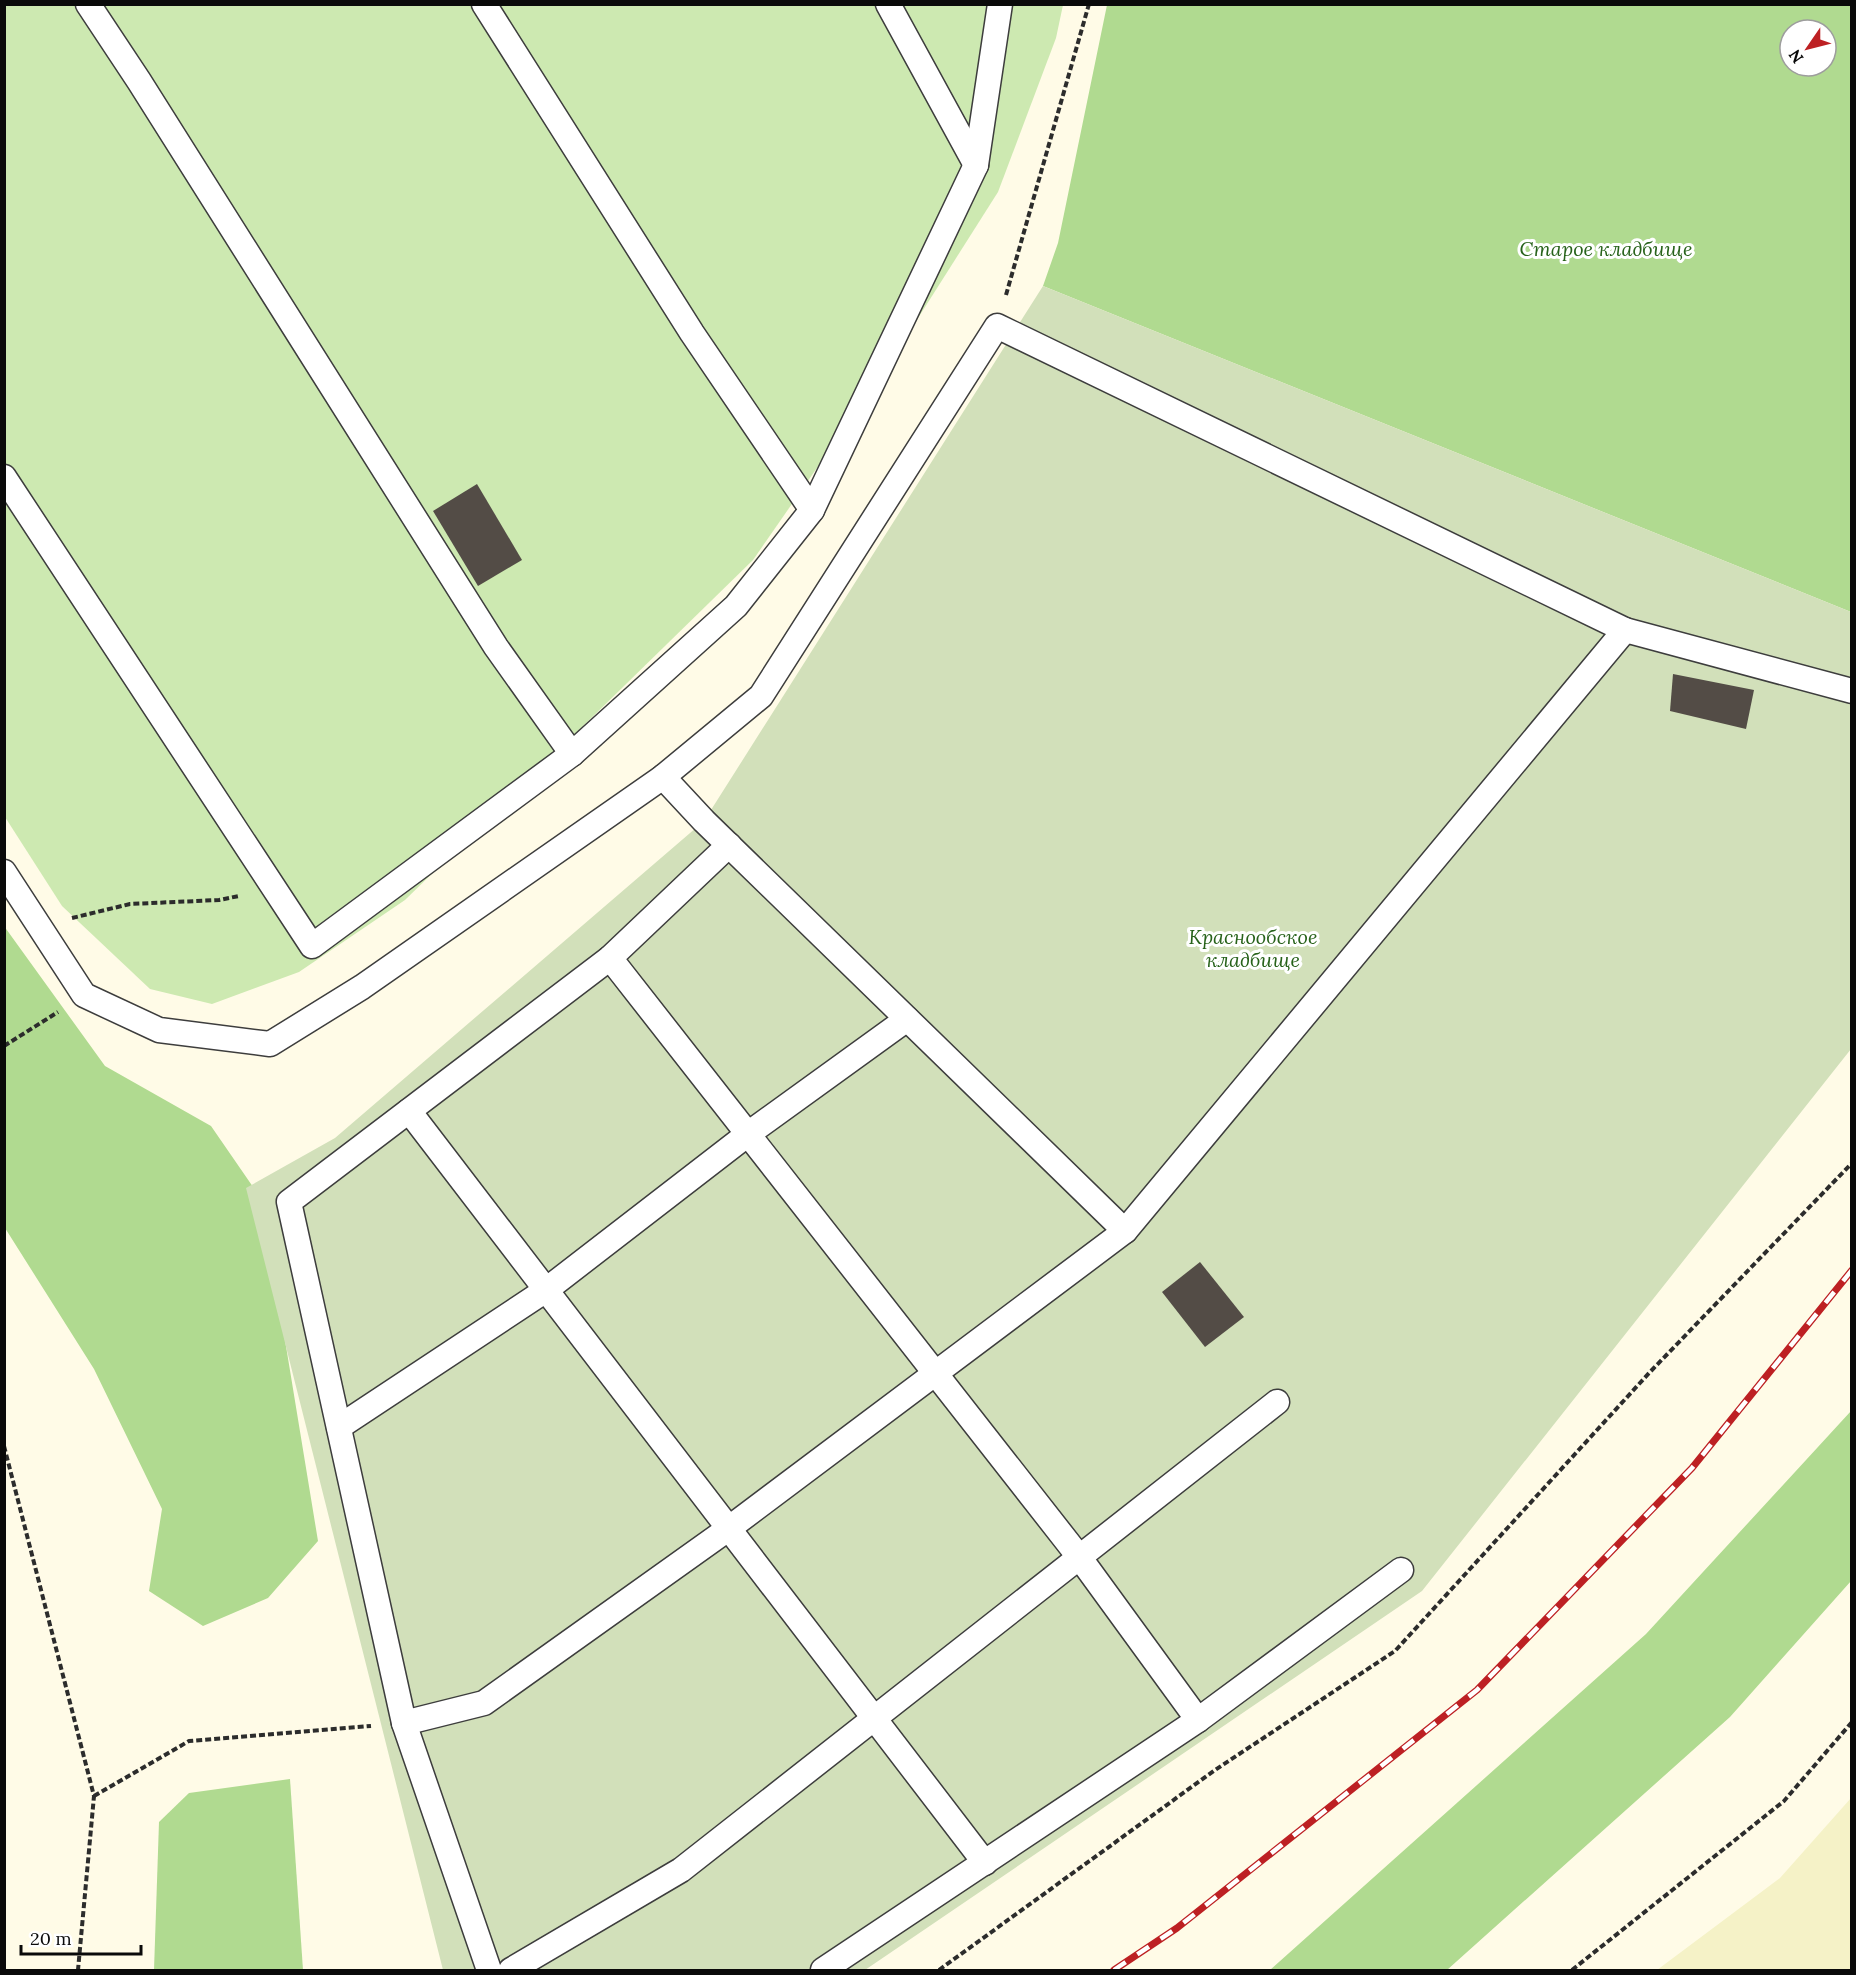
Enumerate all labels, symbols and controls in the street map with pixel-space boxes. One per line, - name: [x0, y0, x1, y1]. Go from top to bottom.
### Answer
- north arrow: [1778, 18, 1838, 78]
- text: N: [1784, 46, 1807, 67]
- park label: Старое кладбище: [1520, 236, 1692, 261]
- park label: Краснообское кладбище: [1188, 924, 1318, 972]
- scale bar: [21, 1918, 141, 1956]
- text: 20 m: [30, 1927, 72, 1950]

